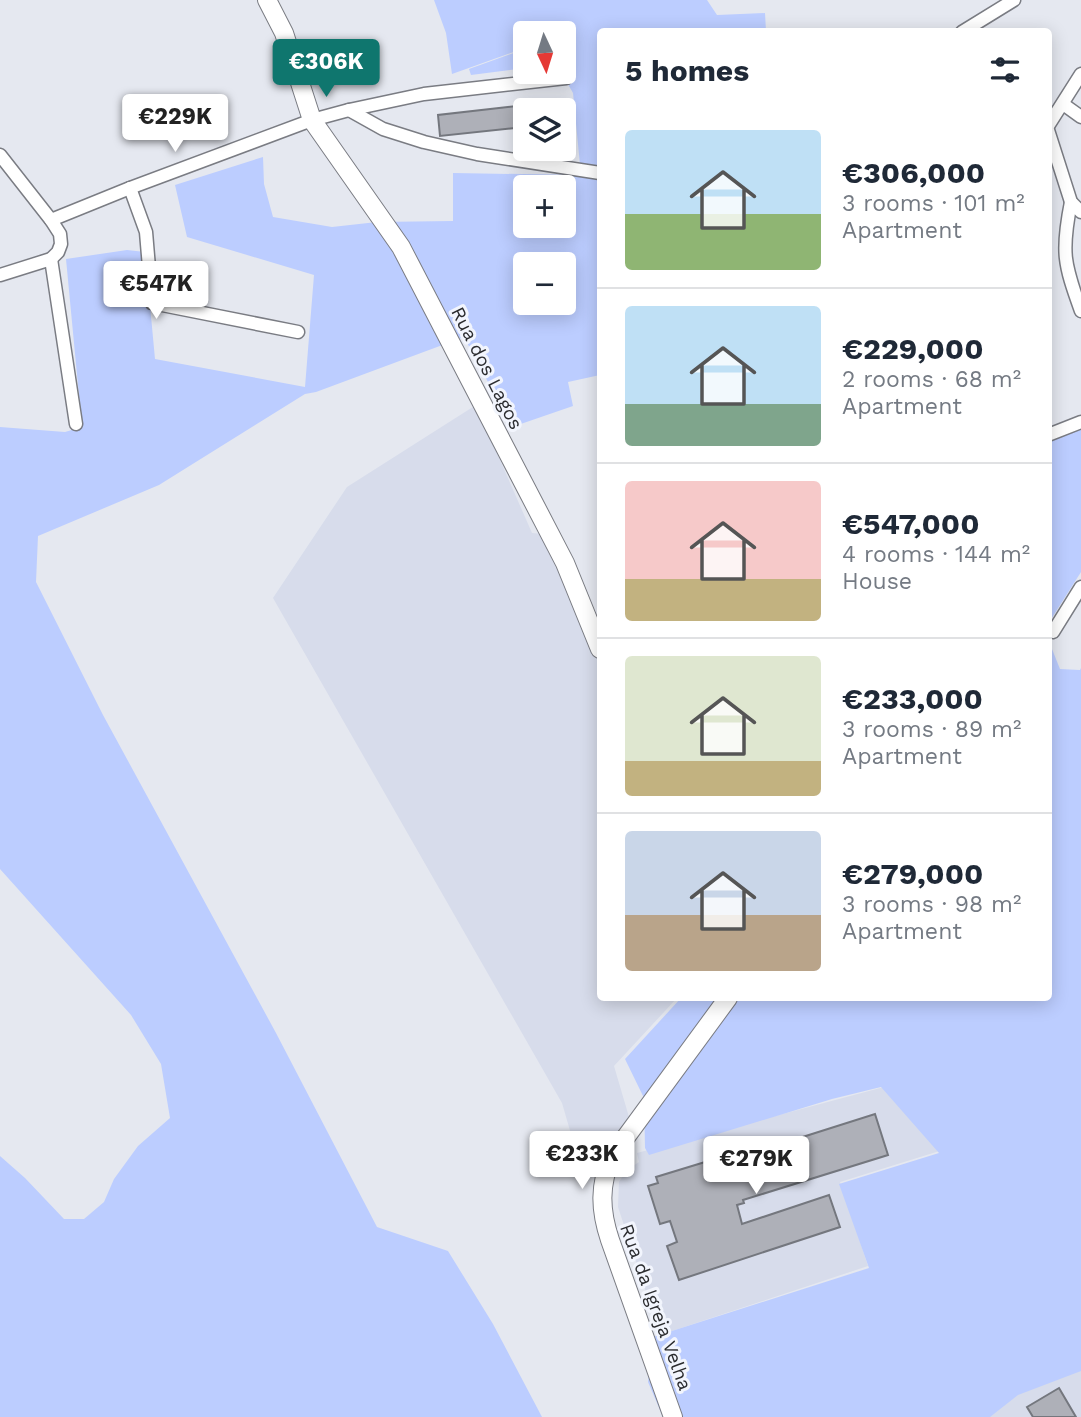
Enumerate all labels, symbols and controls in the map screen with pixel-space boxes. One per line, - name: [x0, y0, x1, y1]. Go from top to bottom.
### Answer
- north arrow: [513, 21, 576, 84]
- map controls: [513, 21, 576, 315]
- pin: €306K: [277, 40, 375, 99]
- text: €306K: [289, 48, 363, 75]
- icon: filters: [986, 51, 1024, 89]
- text: 5 homes: [625, 53, 749, 88]
- pin: €229K: [126, 94, 224, 154]
- button: layers: [513, 98, 576, 161]
- text: €229K: [138, 103, 212, 130]
- text: €306,000: [842, 155, 985, 190]
- icon: home: [681, 158, 765, 242]
- button: +: [513, 175, 576, 238]
- text: 3 rooms · 101 m²: [842, 190, 1025, 217]
- text: Apartment: [842, 217, 962, 244]
- button: −: [513, 252, 576, 315]
- pin: €547K: [107, 262, 205, 321]
- text: €547K: [119, 270, 193, 297]
- street label: Rua dos Lagos: [446, 303, 528, 433]
- text: €229,000: [842, 331, 984, 366]
- icon: home: [681, 334, 765, 418]
- text: 2 rooms · 68 m²: [842, 366, 1021, 393]
- text: Apartment: [842, 393, 962, 420]
- text: €547,000: [842, 506, 979, 541]
- icon: home: [681, 509, 765, 593]
- text: 4 rooms · 144 m²: [842, 541, 1030, 568]
- text: House: [842, 568, 912, 595]
- text: €233,000: [842, 681, 983, 716]
- icon: home: [681, 684, 765, 768]
- text: 3 rooms · 89 m²: [842, 716, 1021, 743]
- text: Apartment: [842, 743, 962, 770]
- text: €279,000: [842, 856, 983, 891]
- icon: home: [681, 859, 765, 943]
- text: 3 rooms · 98 m²: [842, 891, 1021, 918]
- text: Apartment: [842, 918, 962, 945]
- pin: €233K: [533, 1132, 631, 1191]
- pin: €279K: [707, 1136, 805, 1196]
- text: €233K: [545, 1140, 619, 1167]
- text: €279K: [719, 1145, 793, 1172]
- street label: Rua da Igreja Velha: [615, 1221, 697, 1394]

